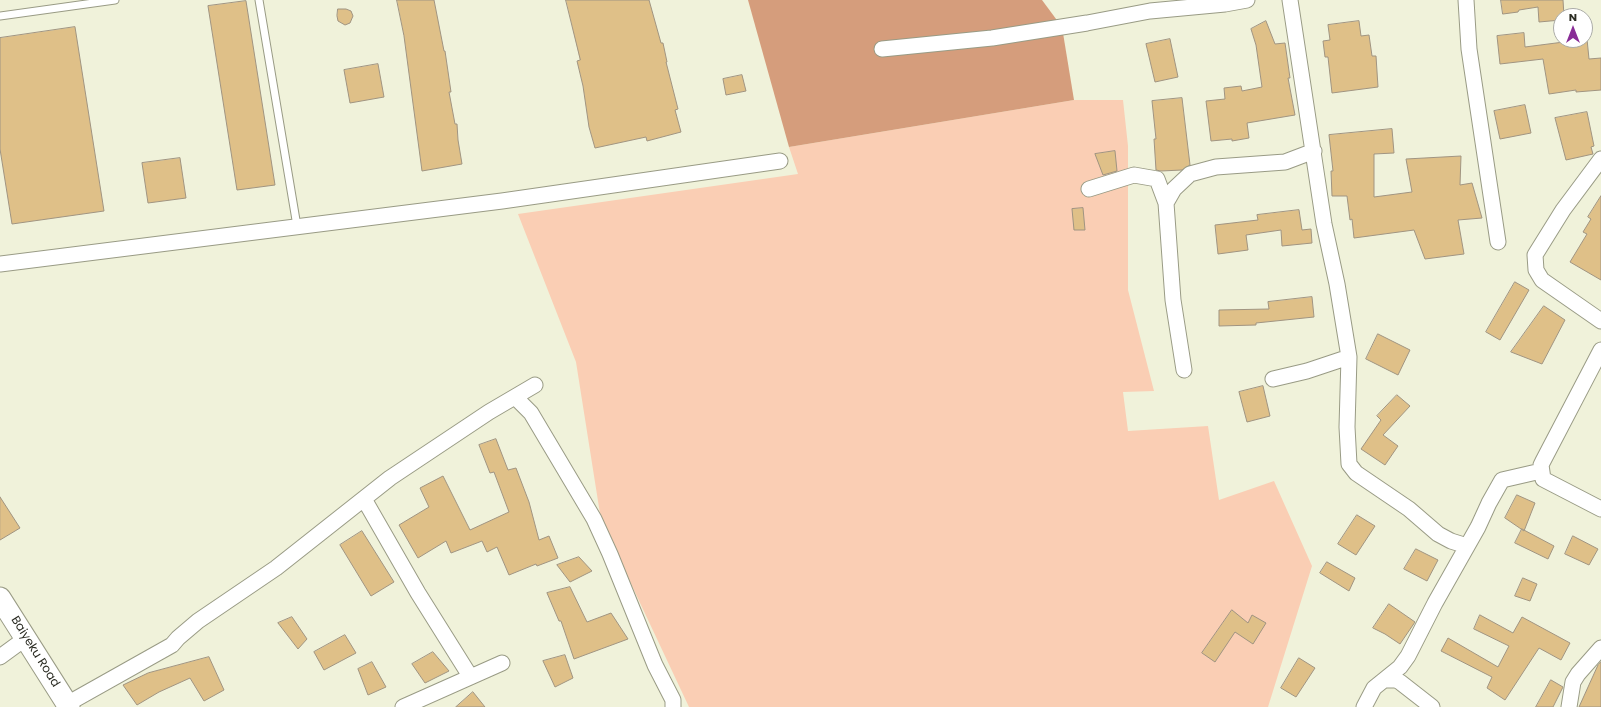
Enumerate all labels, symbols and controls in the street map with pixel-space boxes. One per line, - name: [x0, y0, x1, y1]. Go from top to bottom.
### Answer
- north arrow: [1553, 8, 1593, 48]
- text: N: [1569, 9, 1577, 25]
- street label: Baiyeku Road: [7, 614, 63, 690]

